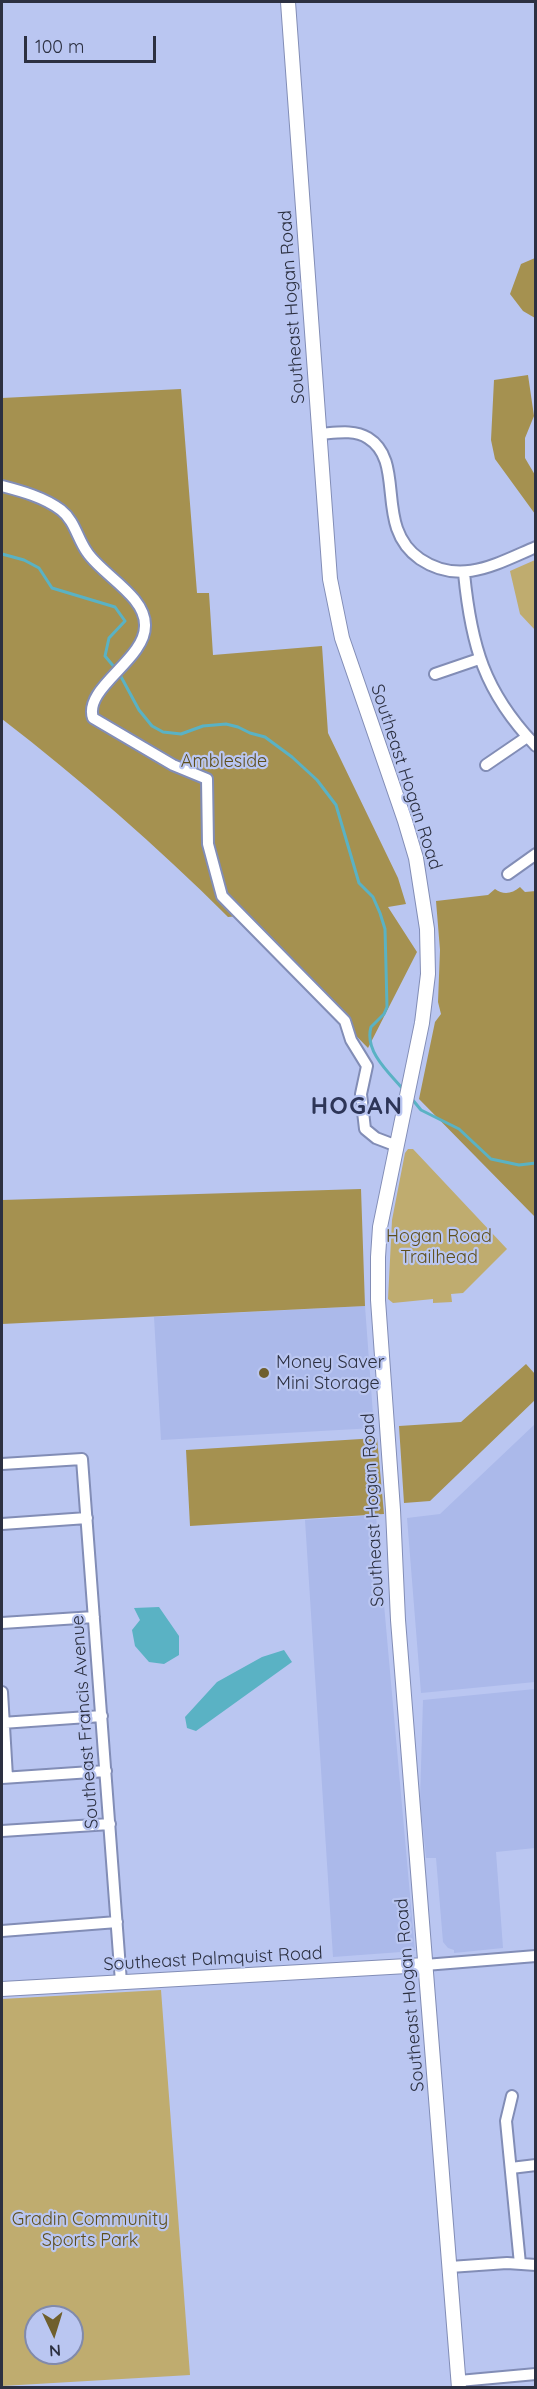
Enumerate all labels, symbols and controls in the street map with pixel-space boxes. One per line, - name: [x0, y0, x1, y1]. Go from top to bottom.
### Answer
- scale bar: [27, 24, 159, 62]
- text: 100 m: [35, 35, 84, 58]
- street label: Southeast Hogan Road: [274, 209, 310, 405]
- street label: Southeast Hogan Road: [366, 681, 446, 873]
- park label: Ambleside: [181, 751, 267, 773]
- district label: HOGAN: [311, 1093, 403, 1121]
- park label: Hogan Road Trailhead: [386, 1226, 492, 1268]
- place label: Money Saver Mini Storage: [276, 1352, 385, 1394]
- marker: Money Saver Mini Storage: [257, 1366, 271, 1380]
- street label: Southeast Hogan Road: [357, 1413, 389, 1607]
- street label: Southeast Francis Avenue: [67, 1614, 103, 1830]
- street label: Southeast Hogan Road: [391, 1897, 429, 2093]
- street label: Southeast Palmquist Road: [103, 1942, 323, 1976]
- park label: Gradin Community Sports Park: [12, 2209, 168, 2252]
- north arrow: [24, 2305, 84, 2365]
- text: N: [49, 2341, 62, 2361]

